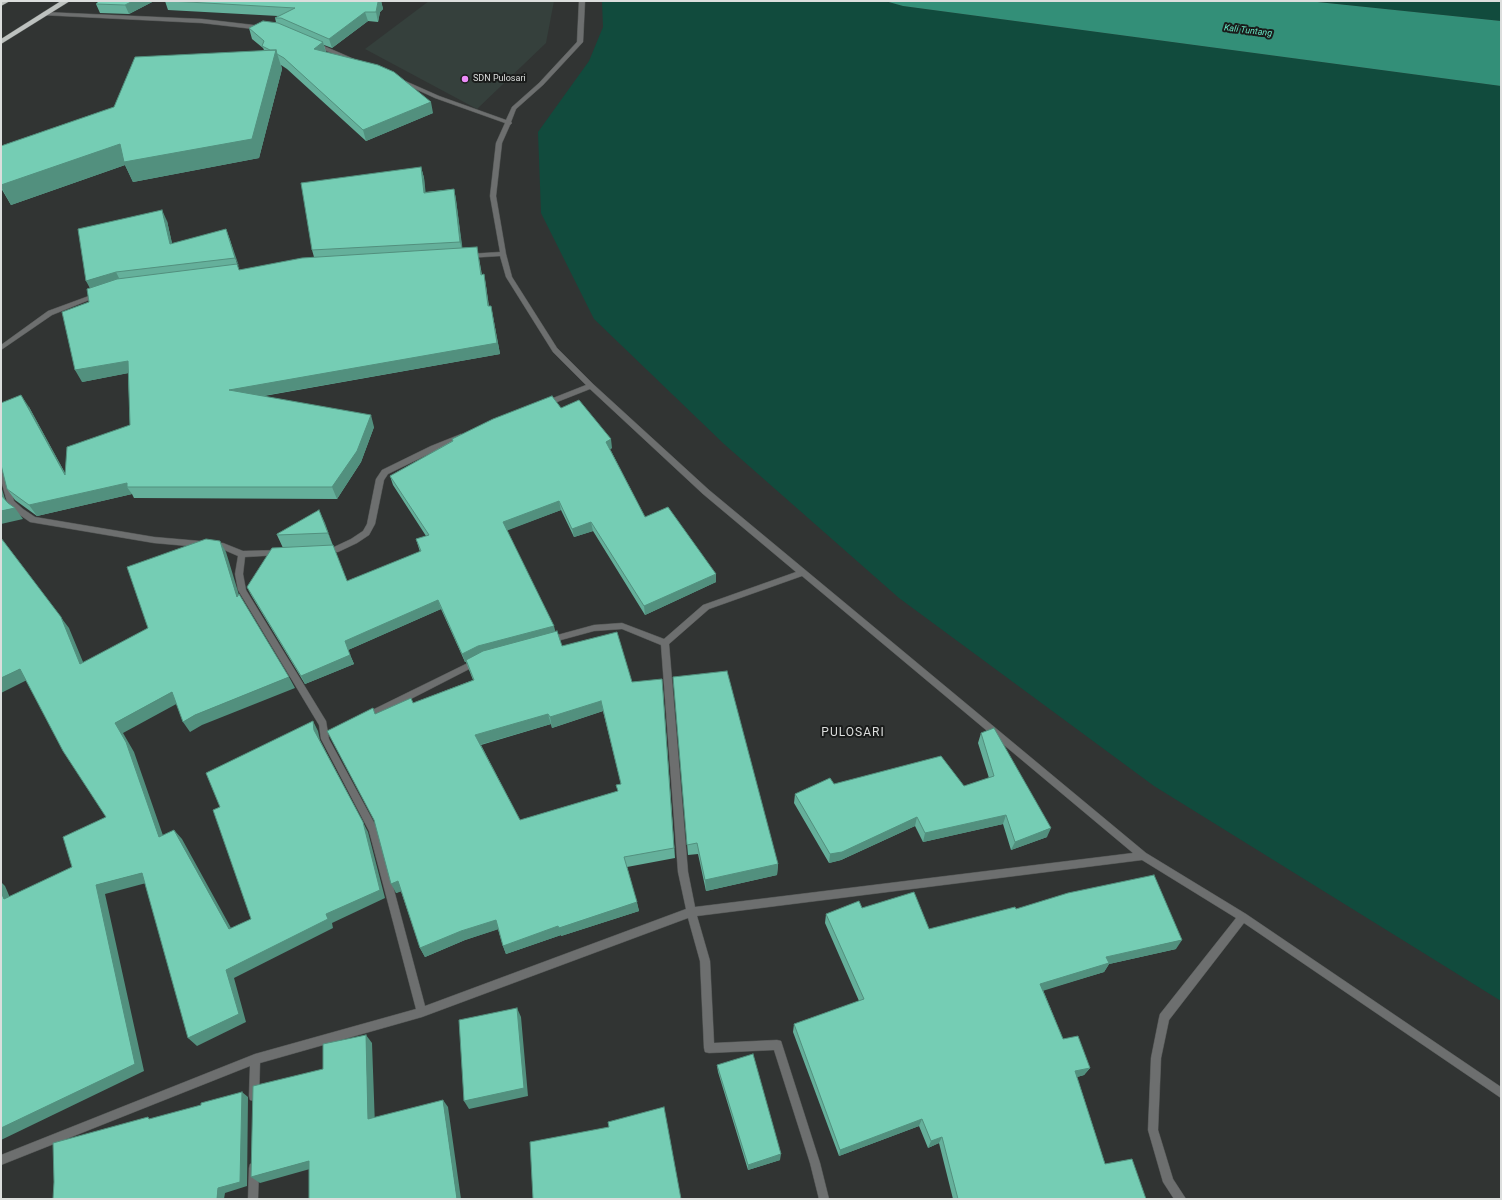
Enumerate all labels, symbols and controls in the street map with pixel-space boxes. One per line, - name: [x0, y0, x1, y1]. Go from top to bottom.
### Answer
- water label: Kali Tuntang: [1223, 23, 1273, 39]
- marker: SDN Pulosari: [460, 74, 470, 84]
- place label: SDN Pulosari: [473, 74, 526, 84]
- district label: PULOSARI: [821, 726, 885, 740]

